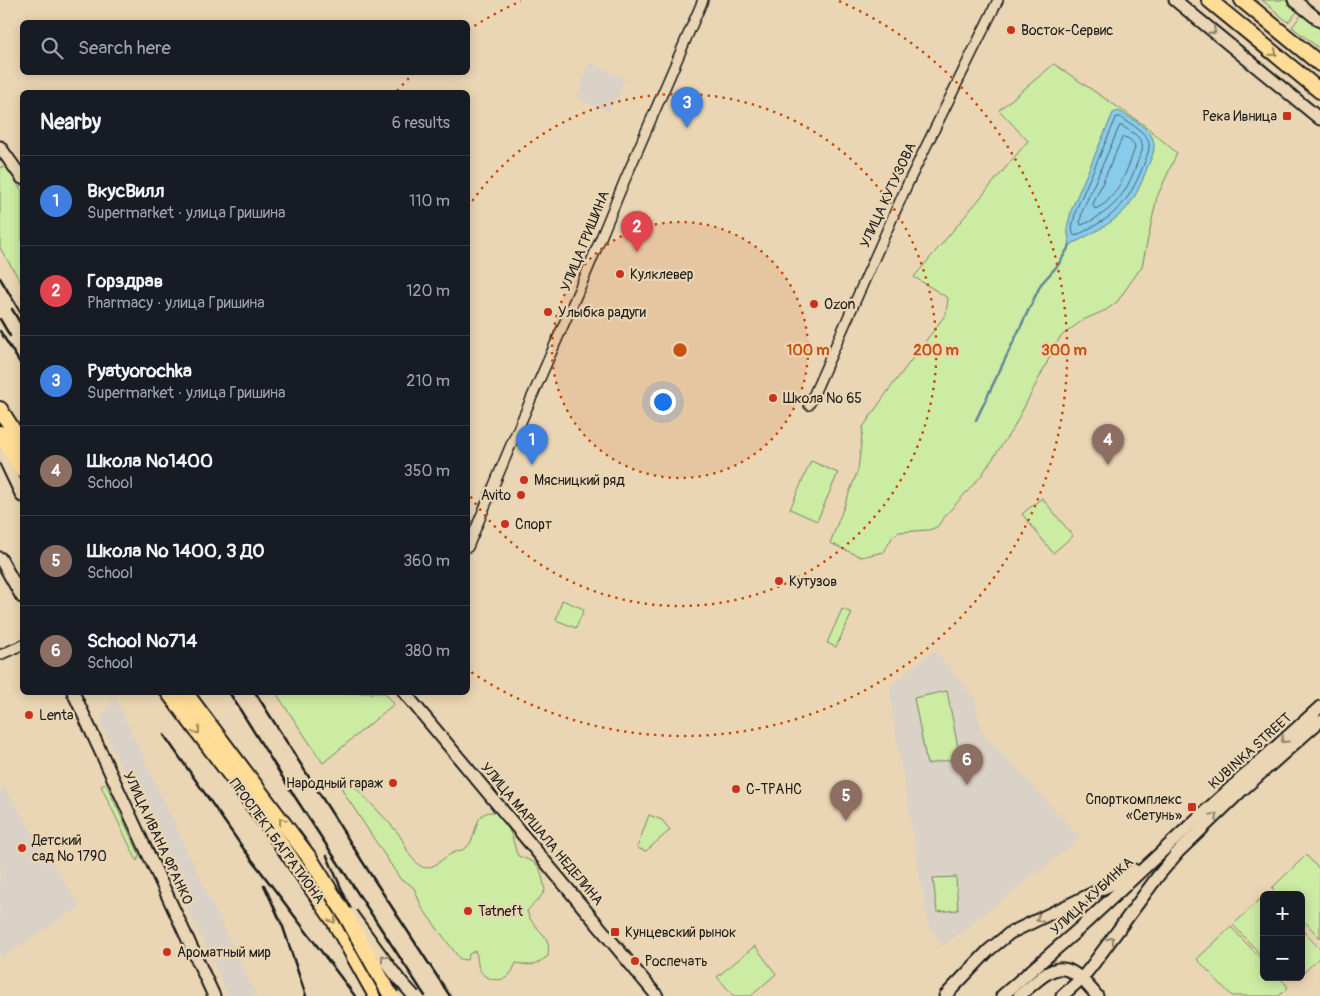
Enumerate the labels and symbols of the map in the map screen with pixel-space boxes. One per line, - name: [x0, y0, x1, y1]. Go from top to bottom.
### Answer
- place label: Восток-Сервис: [1021, 22, 1113, 39]
- marker: Восток-Сервис: [1005, 24, 1017, 36]
- one-way arrow: [1207, 25, 1216, 34]
- one-way arrow: [1268, 47, 1277, 55]
- pin: 3: [671, 87, 703, 128]
- place label: Река Ивница: [1203, 108, 1277, 125]
- marker: Река Ивница: [1281, 110, 1293, 122]
- street label: УЛИЦА КУТУЗОВА: [856, 140, 920, 250]
- street label: УЛИЦА ГРИШИНА: [557, 188, 613, 294]
- pin: 2: [621, 211, 653, 252]
- place label: Кулклевер: [630, 266, 694, 283]
- marker: Кулклевер: [614, 268, 626, 280]
- place label: Ozon: [824, 296, 856, 313]
- marker: Ozon: [808, 298, 820, 310]
- place label: Улыбка радуги: [558, 304, 646, 321]
- marker: Улыбка радуги: [542, 306, 554, 318]
- centre of rings: [671, 341, 689, 359]
- text: 100 m: [787, 341, 829, 360]
- text: 200 m: [913, 341, 959, 360]
- text: 300 m: [1041, 341, 1087, 360]
- your location: [650, 389, 676, 415]
- place label: Школа № 65: [783, 390, 862, 407]
- marker: Школа № 65: [767, 392, 779, 404]
- pin: 1: [516, 424, 548, 465]
- pin: 4: [1092, 424, 1124, 465]
- place label: Мясницкий ряд: [534, 472, 625, 489]
- marker: Мясницкий ряд: [518, 474, 530, 486]
- place label: Avito: [481, 487, 511, 504]
- marker: Avito: [515, 489, 527, 501]
- place label: Спорт: [515, 516, 552, 533]
- marker: Спорт: [499, 518, 511, 530]
- place label: Кутузов: [789, 573, 837, 590]
- marker: Кутузов: [773, 575, 785, 587]
- place label: Lenta: [39, 707, 73, 724]
- marker: Lenta: [23, 709, 35, 721]
- street label: KUBINKA STREET: [1205, 709, 1295, 793]
- one-way arrow: [191, 725, 200, 735]
- one-way arrow: [1280, 734, 1289, 743]
- pin: 6: [951, 744, 983, 785]
- street label: УЛИЦА МАРШАЛА НЕДЕЛИНА: [477, 759, 607, 909]
- street label: УЛИЦА ИВАНА ФРАНКО: [120, 769, 196, 907]
- street label: ПРОСПЕКТ БАГРАТИОНА: [226, 775, 328, 907]
- place label: Народный гараж: [286, 775, 383, 792]
- marker: Народный гараж: [387, 777, 399, 789]
- pin: 5: [830, 780, 862, 821]
- place label: С-ТРАНС: [746, 781, 802, 798]
- marker: С-ТРАНС: [730, 783, 742, 795]
- place label: Спорткомплекс «Сетунь»: [1085, 791, 1182, 824]
- marker: Спорткомплекс «Сетунь»: [1186, 801, 1198, 813]
- one-way arrow: [1209, 813, 1218, 822]
- one-way arrow: [279, 817, 288, 827]
- place label: Детский сад № 1790: [31, 832, 107, 865]
- marker: Детский сад № 1790: [16, 842, 28, 854]
- street label: УЛИЦА КУБИНКА: [1047, 853, 1137, 939]
- place label: Tatneft: [478, 903, 523, 920]
- marker: Tatneft: [462, 905, 474, 917]
- one-way arrow: [1035, 913, 1044, 923]
- one-way arrow: [327, 914, 336, 924]
- place label: Кунцевский рынок: [625, 924, 736, 941]
- marker: Кунцевский рынок: [609, 926, 621, 938]
- one-way arrow: [1105, 936, 1114, 946]
- place label: Ароматный мир: [177, 944, 271, 961]
- marker: Ароматный мир: [161, 946, 173, 958]
- place label: Роспечать: [645, 953, 708, 970]
- one-way arrow: [381, 955, 389, 964]
- marker: Роспечать: [629, 955, 641, 967]

